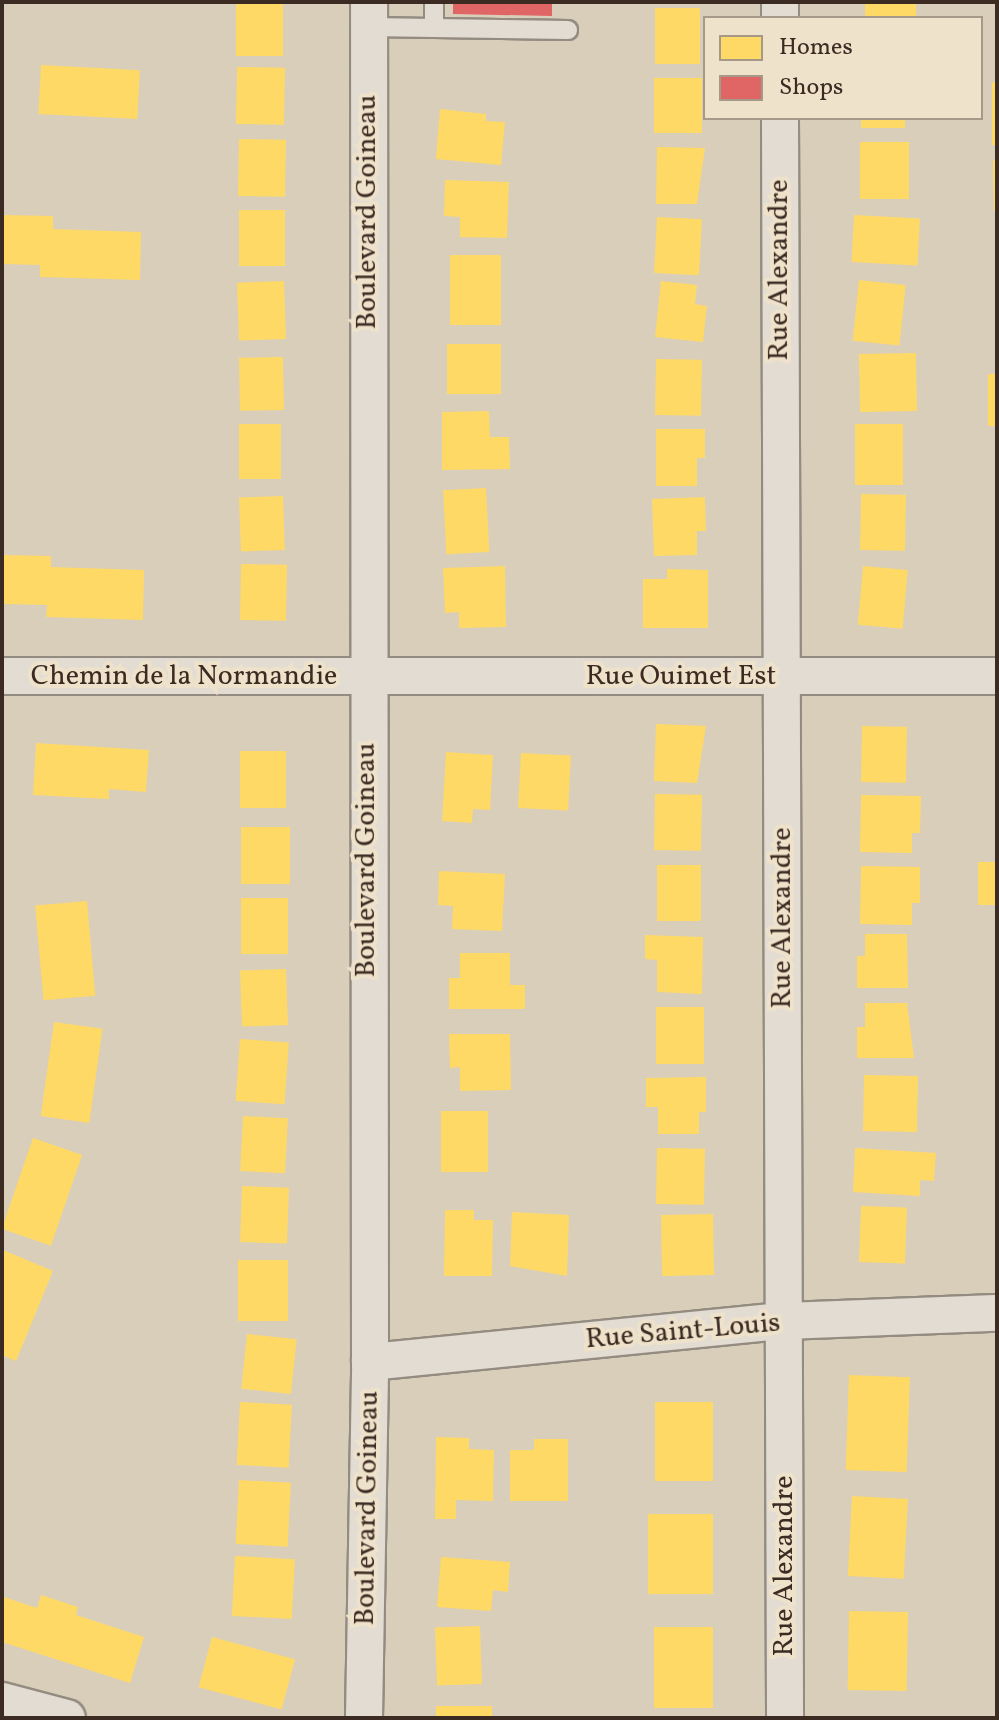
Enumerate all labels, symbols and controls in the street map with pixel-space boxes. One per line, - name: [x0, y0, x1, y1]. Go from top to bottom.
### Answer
- legend: [703, 16, 983, 120]
- text: Homes: [779, 31, 853, 65]
- text: Shops: [779, 71, 843, 105]
- street label: Boulevard Goineau: [351, 95, 385, 329]
- street label: Rue Alexandre: [763, 179, 797, 361]
- street label: Chemin de la Normandie: [31, 660, 337, 694]
- street label: Rue Ouimet Est: [586, 660, 776, 694]
- street label: Boulevard Goineau: [350, 743, 384, 977]
- street label: Rue Alexandre: [766, 827, 800, 1009]
- street label: Rue Saint-Louis: [584, 1307, 782, 1357]
- street label: Boulevard Goineau: [349, 1390, 387, 1626]
- street label: Rue Alexandre: [768, 1475, 802, 1657]

